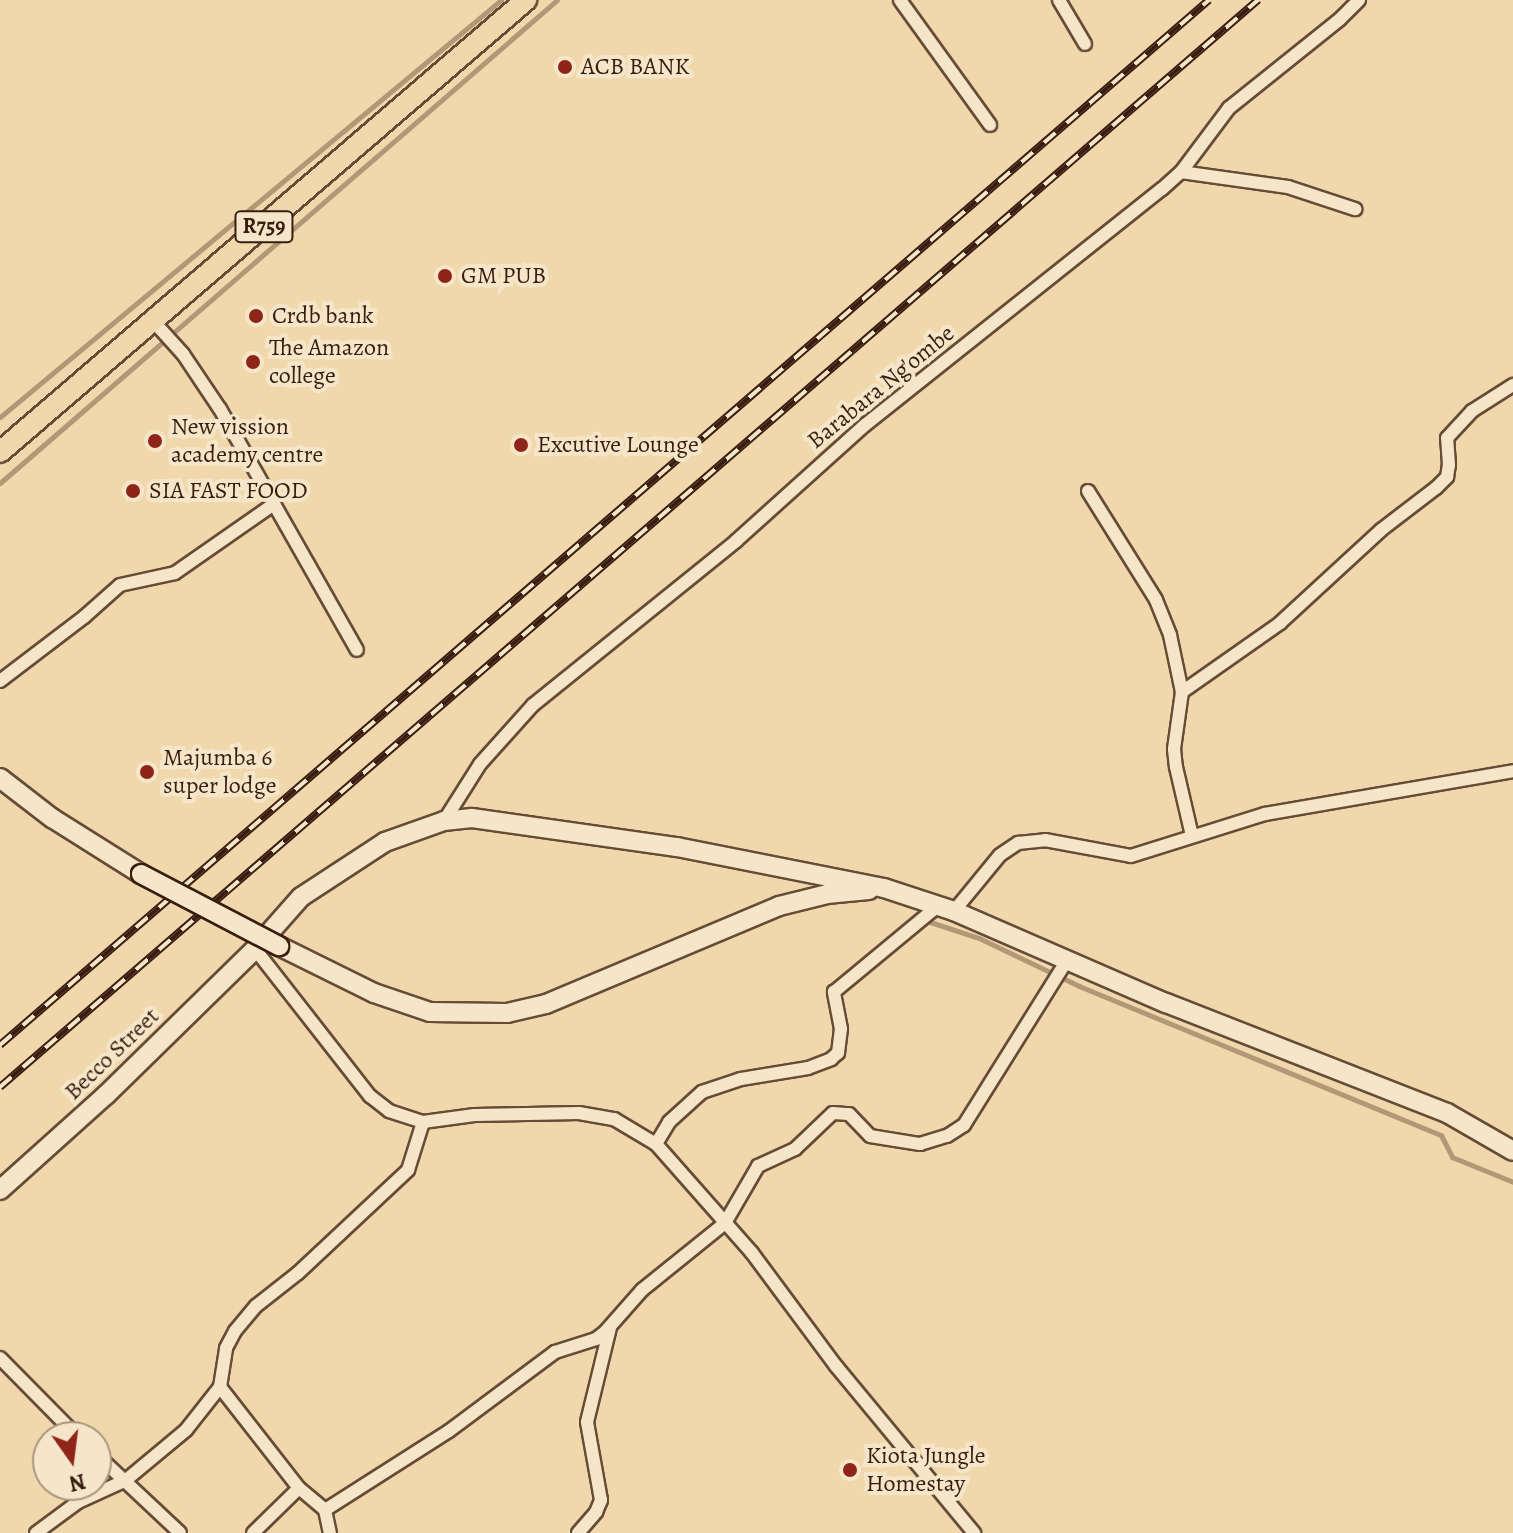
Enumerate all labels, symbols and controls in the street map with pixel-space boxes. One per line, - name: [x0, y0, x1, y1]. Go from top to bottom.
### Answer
- place label: ACB BANK: [581, 53, 690, 81]
- marker: ACB BANK: [556, 58, 574, 76]
- road number: R759: [234, 209, 294, 245]
- place label: GM PUB: [461, 262, 546, 290]
- marker: GM PUB: [436, 267, 454, 285]
- place label: Crdb bank: [272, 302, 374, 330]
- marker: Crdb bank: [247, 307, 265, 325]
- street label: Barabara Ng'ombe: [802, 319, 960, 455]
- place label: The Amazon college: [269, 334, 389, 390]
- marker: The Amazon college: [244, 353, 262, 371]
- place label: New vission academy centre: [171, 413, 323, 469]
- place label: Excutive Lounge: [537, 431, 699, 459]
- marker: New vission academy centre: [146, 432, 164, 450]
- marker: Excutive Lounge: [512, 436, 530, 454]
- place label: SIA FAST FOOD: [149, 477, 308, 505]
- marker: SIA FAST FOOD: [124, 482, 142, 500]
- place label: Majumba 6 super lodge: [163, 744, 276, 800]
- marker: Majumba 6 super lodge: [138, 763, 156, 781]
- street label: Becco Street: [59, 1002, 165, 1106]
- north arrow: [32, 1421, 112, 1501]
- place label: Kiota Jungle Homestay: [866, 1442, 986, 1498]
- marker: Kiota Jungle Homestay: [841, 1461, 859, 1479]
- text: N: [66, 1466, 89, 1499]

